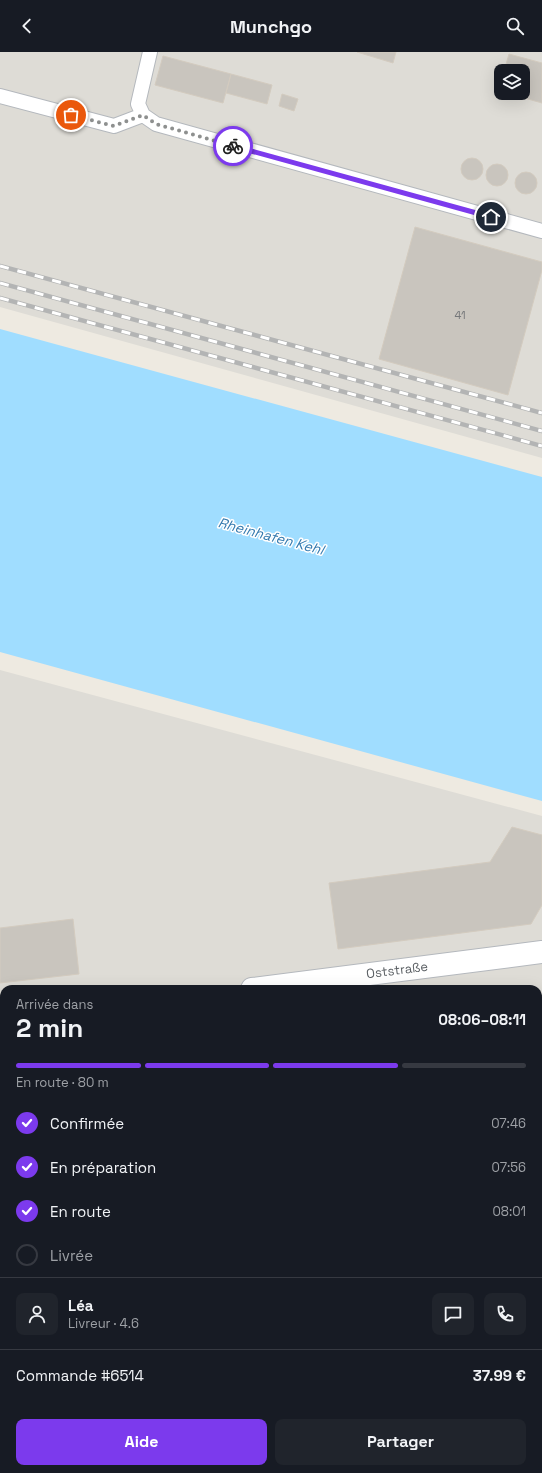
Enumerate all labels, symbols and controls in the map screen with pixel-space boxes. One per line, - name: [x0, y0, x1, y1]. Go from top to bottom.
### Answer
- icon: back: [16, 15, 38, 37]
- text: Munchgo: [230, 15, 312, 38]
- icon: search: [504, 15, 526, 37]
- map controls: [494, 64, 530, 100]
- button: layers: [494, 64, 530, 100]
- pin: [54, 98, 88, 132]
- icon: bag: [60, 104, 82, 126]
- courier: [213, 126, 253, 166]
- icon: bike: [222, 135, 244, 157]
- pin: [474, 200, 508, 234]
- icon: home: [480, 206, 502, 228]
- house number: 41: [454, 308, 466, 322]
- water label: Rheinhafen Kehl: [216, 513, 327, 559]
- street label: Oststraße: [365, 958, 429, 982]
- text: Arrivée dans: [16, 996, 93, 1013]
- text: 08:06–08:11: [438, 1010, 526, 1029]
- text: 2 min: [16, 1011, 83, 1045]
- text: En route · 80 m: [16, 1074, 109, 1091]
- icon: check: [16, 1112, 38, 1134]
- text: Confirmée: [50, 1114, 124, 1133]
- text: 07:46: [491, 1115, 526, 1132]
- icon: check: [16, 1156, 38, 1178]
- text: En préparation: [50, 1158, 156, 1177]
- text: 07:56: [492, 1159, 526, 1176]
- icon: check: [16, 1200, 38, 1222]
- text: En route: [50, 1202, 111, 1221]
- text: 08:01: [493, 1203, 526, 1220]
- text: Livrée: [50, 1246, 93, 1265]
- button: person: [16, 1293, 58, 1335]
- button: chat: [432, 1293, 474, 1335]
- button: phone: [484, 1293, 526, 1335]
- text: Léa: [68, 1296, 93, 1315]
- text: Livreur · 4.6: [68, 1315, 139, 1332]
- text: Commande #6514: [16, 1366, 144, 1385]
- text: 37.99 €: [473, 1366, 526, 1385]
- button: Aide: [16, 1419, 267, 1465]
- button: Partager: [275, 1419, 526, 1465]

